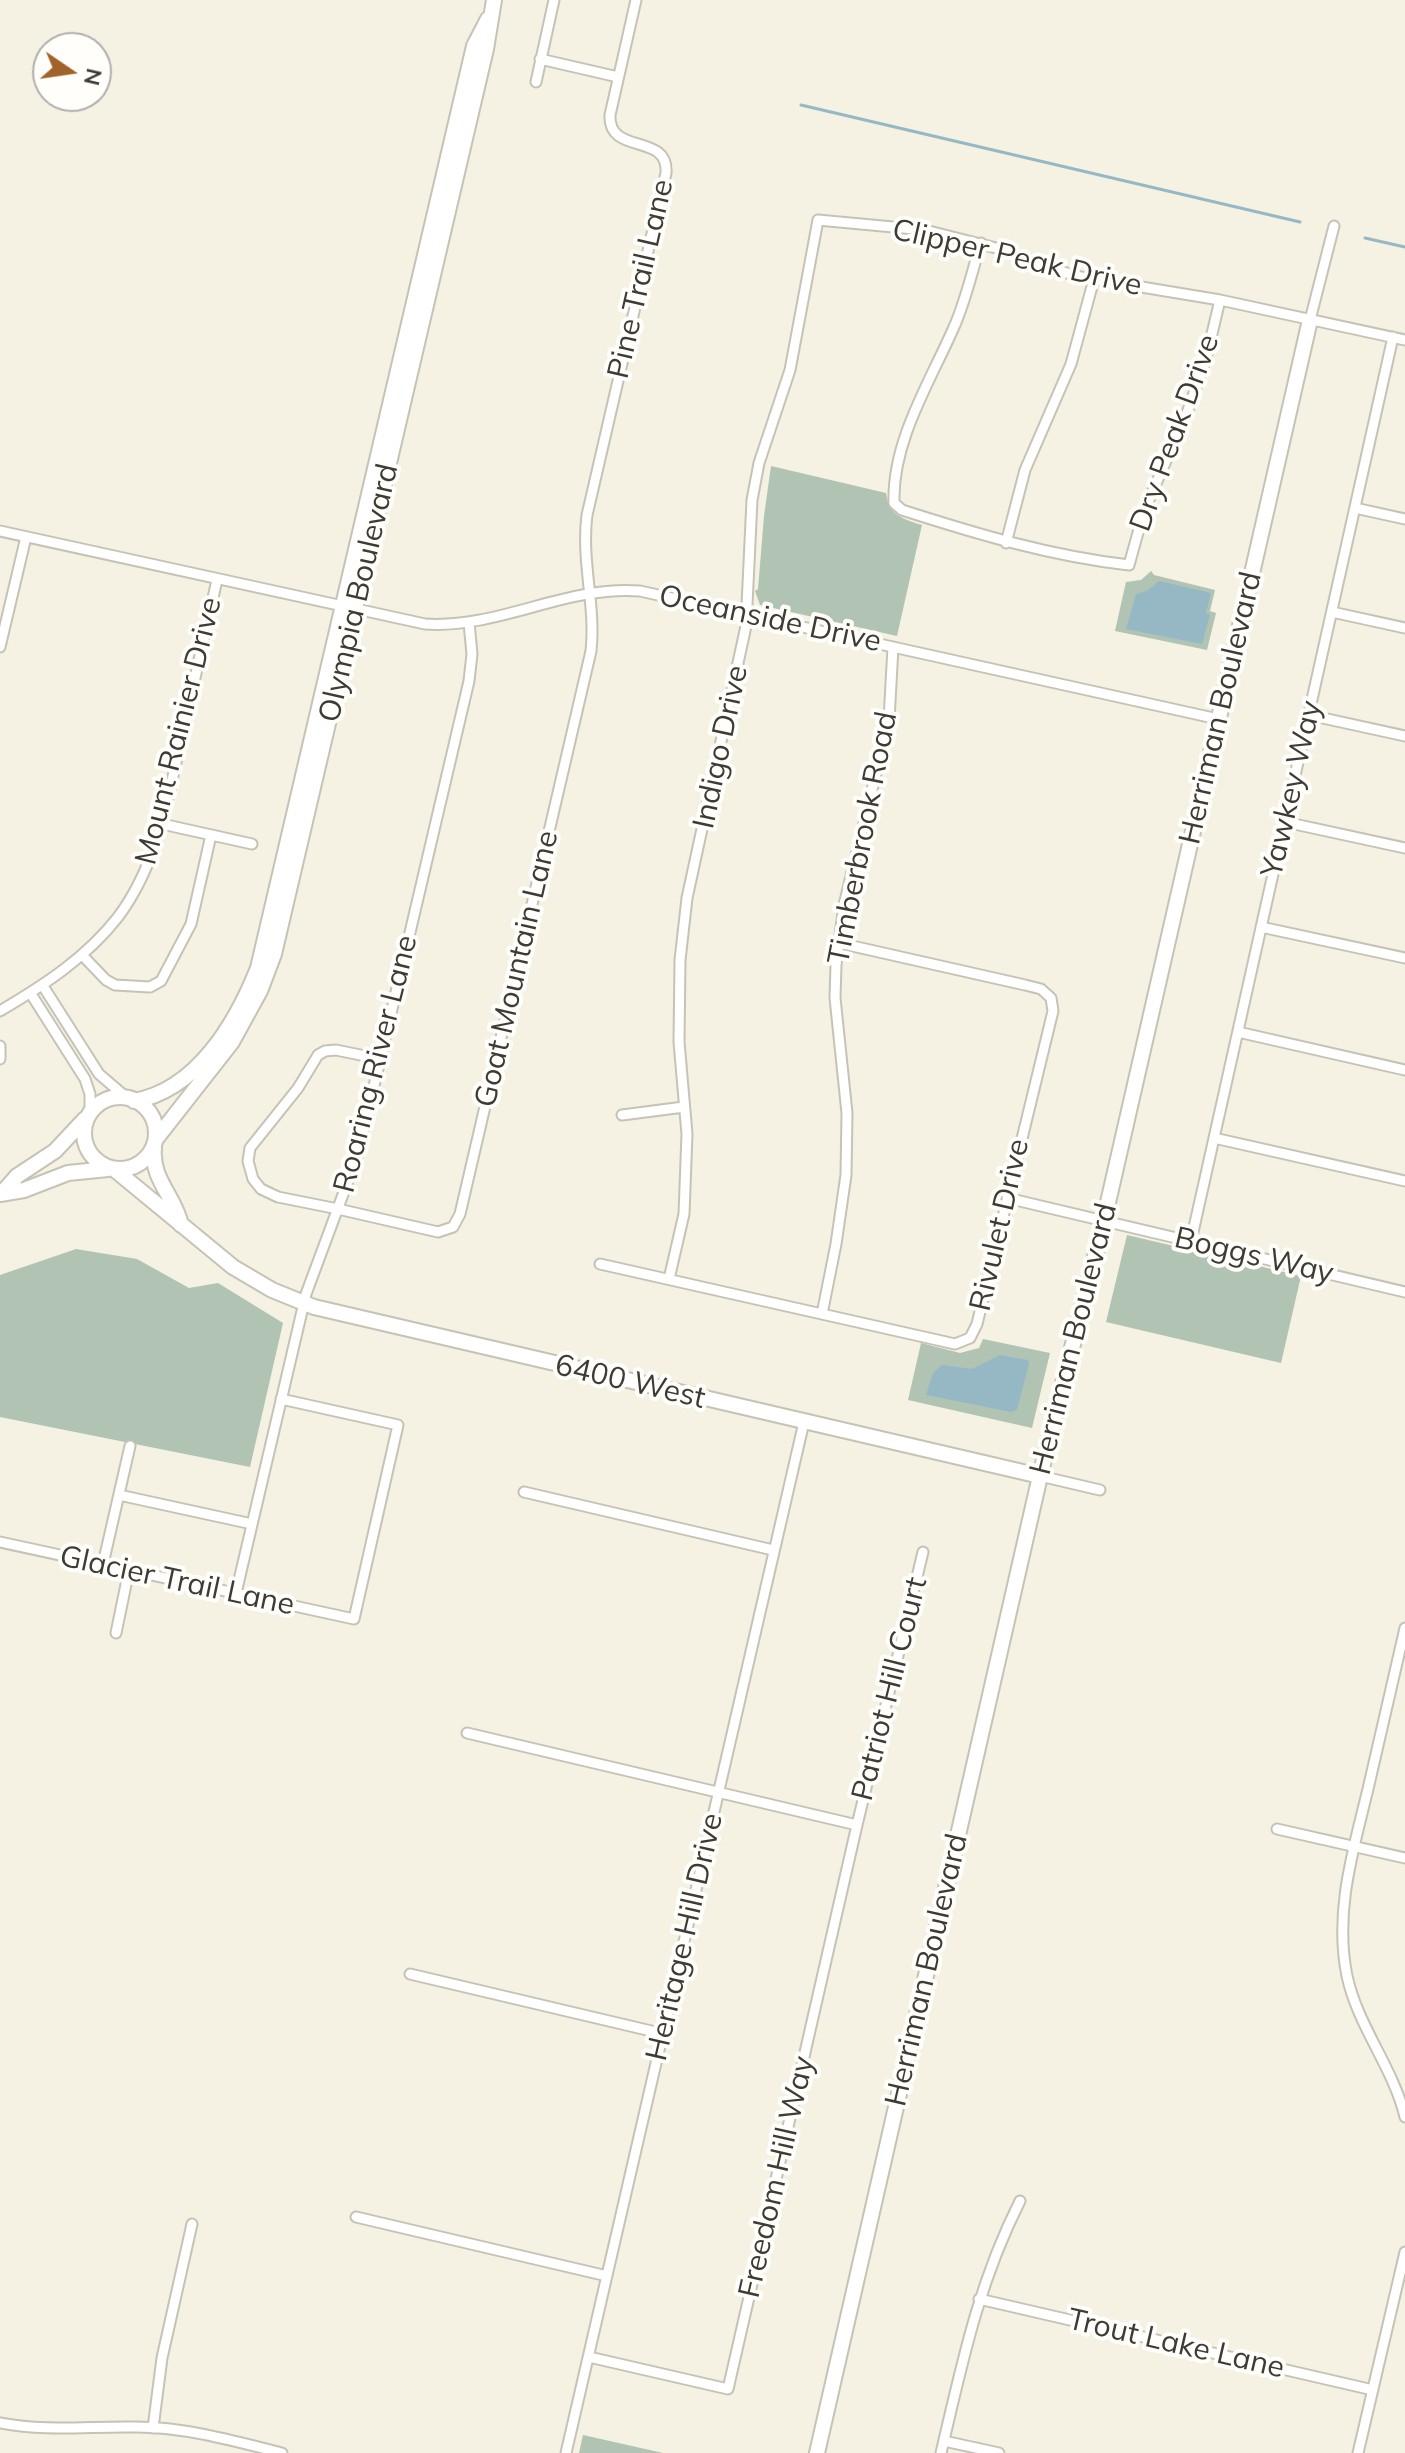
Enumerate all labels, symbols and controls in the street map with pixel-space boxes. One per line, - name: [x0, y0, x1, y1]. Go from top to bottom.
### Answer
- north arrow: [32, 32, 112, 112]
- text: N: [78, 66, 109, 88]
- street label: Pine Trail Lane: [601, 176, 681, 382]
- street label: Clipper Peak Drive: [889, 212, 1145, 304]
- street label: Dry Peak Drive: [1123, 330, 1227, 536]
- street label: Olympia Boulevard: [312, 460, 406, 726]
- street label: Herriman Boulevard: [1172, 568, 1270, 848]
- street label: Oceanside Drive: [656, 578, 884, 660]
- street label: Mount Rainier Drive: [128, 594, 230, 868]
- street label: Indigo Drive: [686, 662, 756, 832]
- street label: Yawkey Way: [1254, 697, 1330, 881]
- street label: Timberbrook Road: [821, 709, 905, 967]
- street label: Goat Mountain Lane: [468, 827, 566, 1111]
- street label: Roaring River Lane: [327, 932, 425, 1196]
- street label: Rivulet Drive: [963, 1136, 1037, 1314]
- street label: Herriman Boulevard: [1023, 1200, 1125, 1478]
- street label: Boggs Way: [1171, 1220, 1337, 1292]
- street label: 6400 West: [551, 1347, 709, 1417]
- street label: Glacier Trail Lane: [56, 1539, 298, 1623]
- street label: Patriot Hill Court: [845, 1574, 935, 1804]
- street label: Heritage Hill Drive: [639, 1810, 731, 2064]
- street label: Herriman Boulevard: [878, 1830, 976, 2110]
- street label: Freedom Hill Way: [732, 2053, 822, 2301]
- street label: Trout Lake Lane: [1064, 2302, 1288, 2386]

